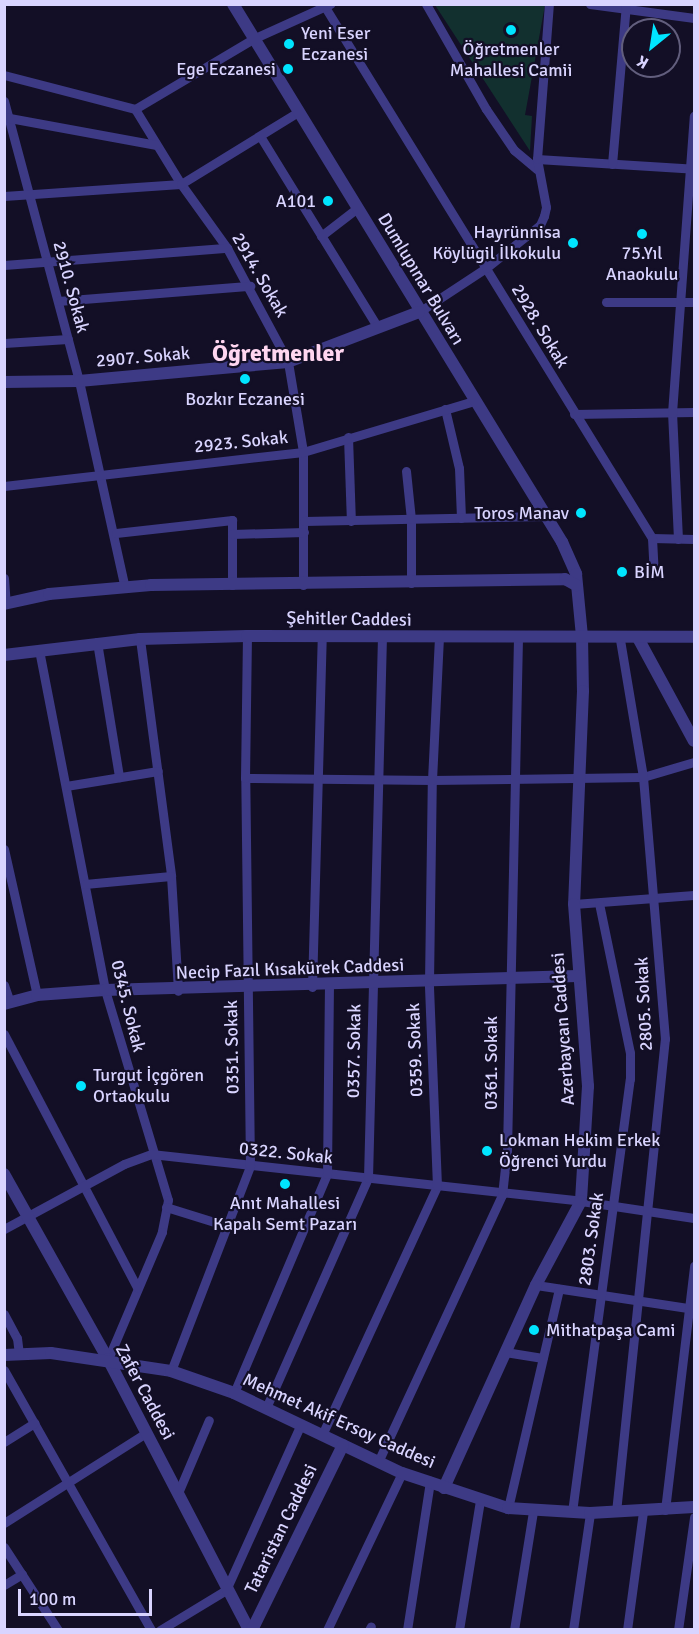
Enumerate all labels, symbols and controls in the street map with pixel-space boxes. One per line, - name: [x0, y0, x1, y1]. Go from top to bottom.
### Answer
- north arrow: [621, 18, 681, 78]
- place label: Yeni Eser Eczanesi: [301, 23, 370, 66]
- marker: Öğretmenler Mahallesi Camii: [504, 23, 518, 37]
- marker: Yeni Eser Eczanesi: [282, 37, 296, 51]
- place label: Öğretmenler Mahallesi Camii: [450, 39, 572, 82]
- text: K: [634, 51, 652, 73]
- place label: Ege Eczanesi: [176, 58, 276, 80]
- marker: Ege Eczanesi: [281, 62, 295, 76]
- place label: A101: [276, 190, 316, 212]
- marker: A101: [321, 194, 335, 208]
- street label: Dumlupınar Bulvarı: [373, 209, 469, 349]
- place label: Hayrünnisa Köylügil İlkokulu: [432, 222, 561, 264]
- marker: 75.Yıl Anaokulu: [635, 227, 649, 241]
- street label: 2914. Sokak: [227, 229, 293, 321]
- marker: Hayrünnisa Köylügil İlkokulu: [566, 236, 580, 250]
- street label: 2910. Sokak: [48, 239, 94, 335]
- place label: 75.Yıl Anaokulu: [606, 243, 678, 286]
- street label: 2928. Sokak: [507, 280, 573, 372]
- district label: Öğretmenler: [212, 340, 344, 368]
- street label: 2907. Sokak: [95, 342, 191, 372]
- marker: Bozkır Eczanesi: [238, 372, 252, 386]
- place label: Bozkır Eczanesi: [185, 388, 305, 410]
- street label: 2923. Sokak: [193, 426, 289, 458]
- place label: Toros Manav: [474, 502, 569, 524]
- marker: Toros Manav: [574, 506, 588, 520]
- place label: BİM: [634, 561, 665, 583]
- marker: BİM: [615, 565, 629, 579]
- street label: Şehitler Caddesi: [286, 607, 412, 631]
- street label: Azerbaycan Caddesi: [547, 952, 579, 1106]
- street label: Necip Fazıl Kısakürek Caddesi: [175, 954, 405, 984]
- street label: 2805. Sokak: [631, 956, 657, 1052]
- street label: 0345. Sokak: [106, 958, 150, 1054]
- street label: 0351. Sokak: [220, 1000, 244, 1094]
- street label: 0359. Sokak: [403, 1003, 427, 1097]
- street label: 0357. Sokak: [342, 1004, 366, 1098]
- street label: 0361. Sokak: [480, 1016, 502, 1110]
- place label: Turgut İçgören Ortaokulu: [93, 1065, 204, 1108]
- marker: Turgut İçgören Ortaokulu: [74, 1079, 88, 1093]
- place label: Lokman Hekim Erkek Öğrenci Yurdu: [499, 1130, 660, 1172]
- street label: 0322. Sokak: [238, 1137, 334, 1169]
- marker: Lokman Hekim Erkek Öğrenci Yurdu: [480, 1144, 494, 1158]
- marker: Anıt Mahallesi Kapalı Semt Pazarı: [278, 1177, 292, 1191]
- street label: 2803. Sokak: [574, 1191, 608, 1287]
- place label: Anıt Mahallesi Kapalı Semt Pazarı: [213, 1193, 357, 1236]
- place label: Mithatpaşa Cami: [546, 1319, 675, 1341]
- marker: Mithatpaşa Cami: [527, 1323, 541, 1337]
- street label: Zafer Caddesi: [111, 1341, 179, 1443]
- street label: Mehmet Akif Ersoy Caddesi: [239, 1369, 439, 1473]
- street label: Tataristan Caddesi: [240, 1461, 322, 1597]
- scale bar: [21, 1577, 154, 1615]
- text: 100 m: [29, 1588, 76, 1610]

